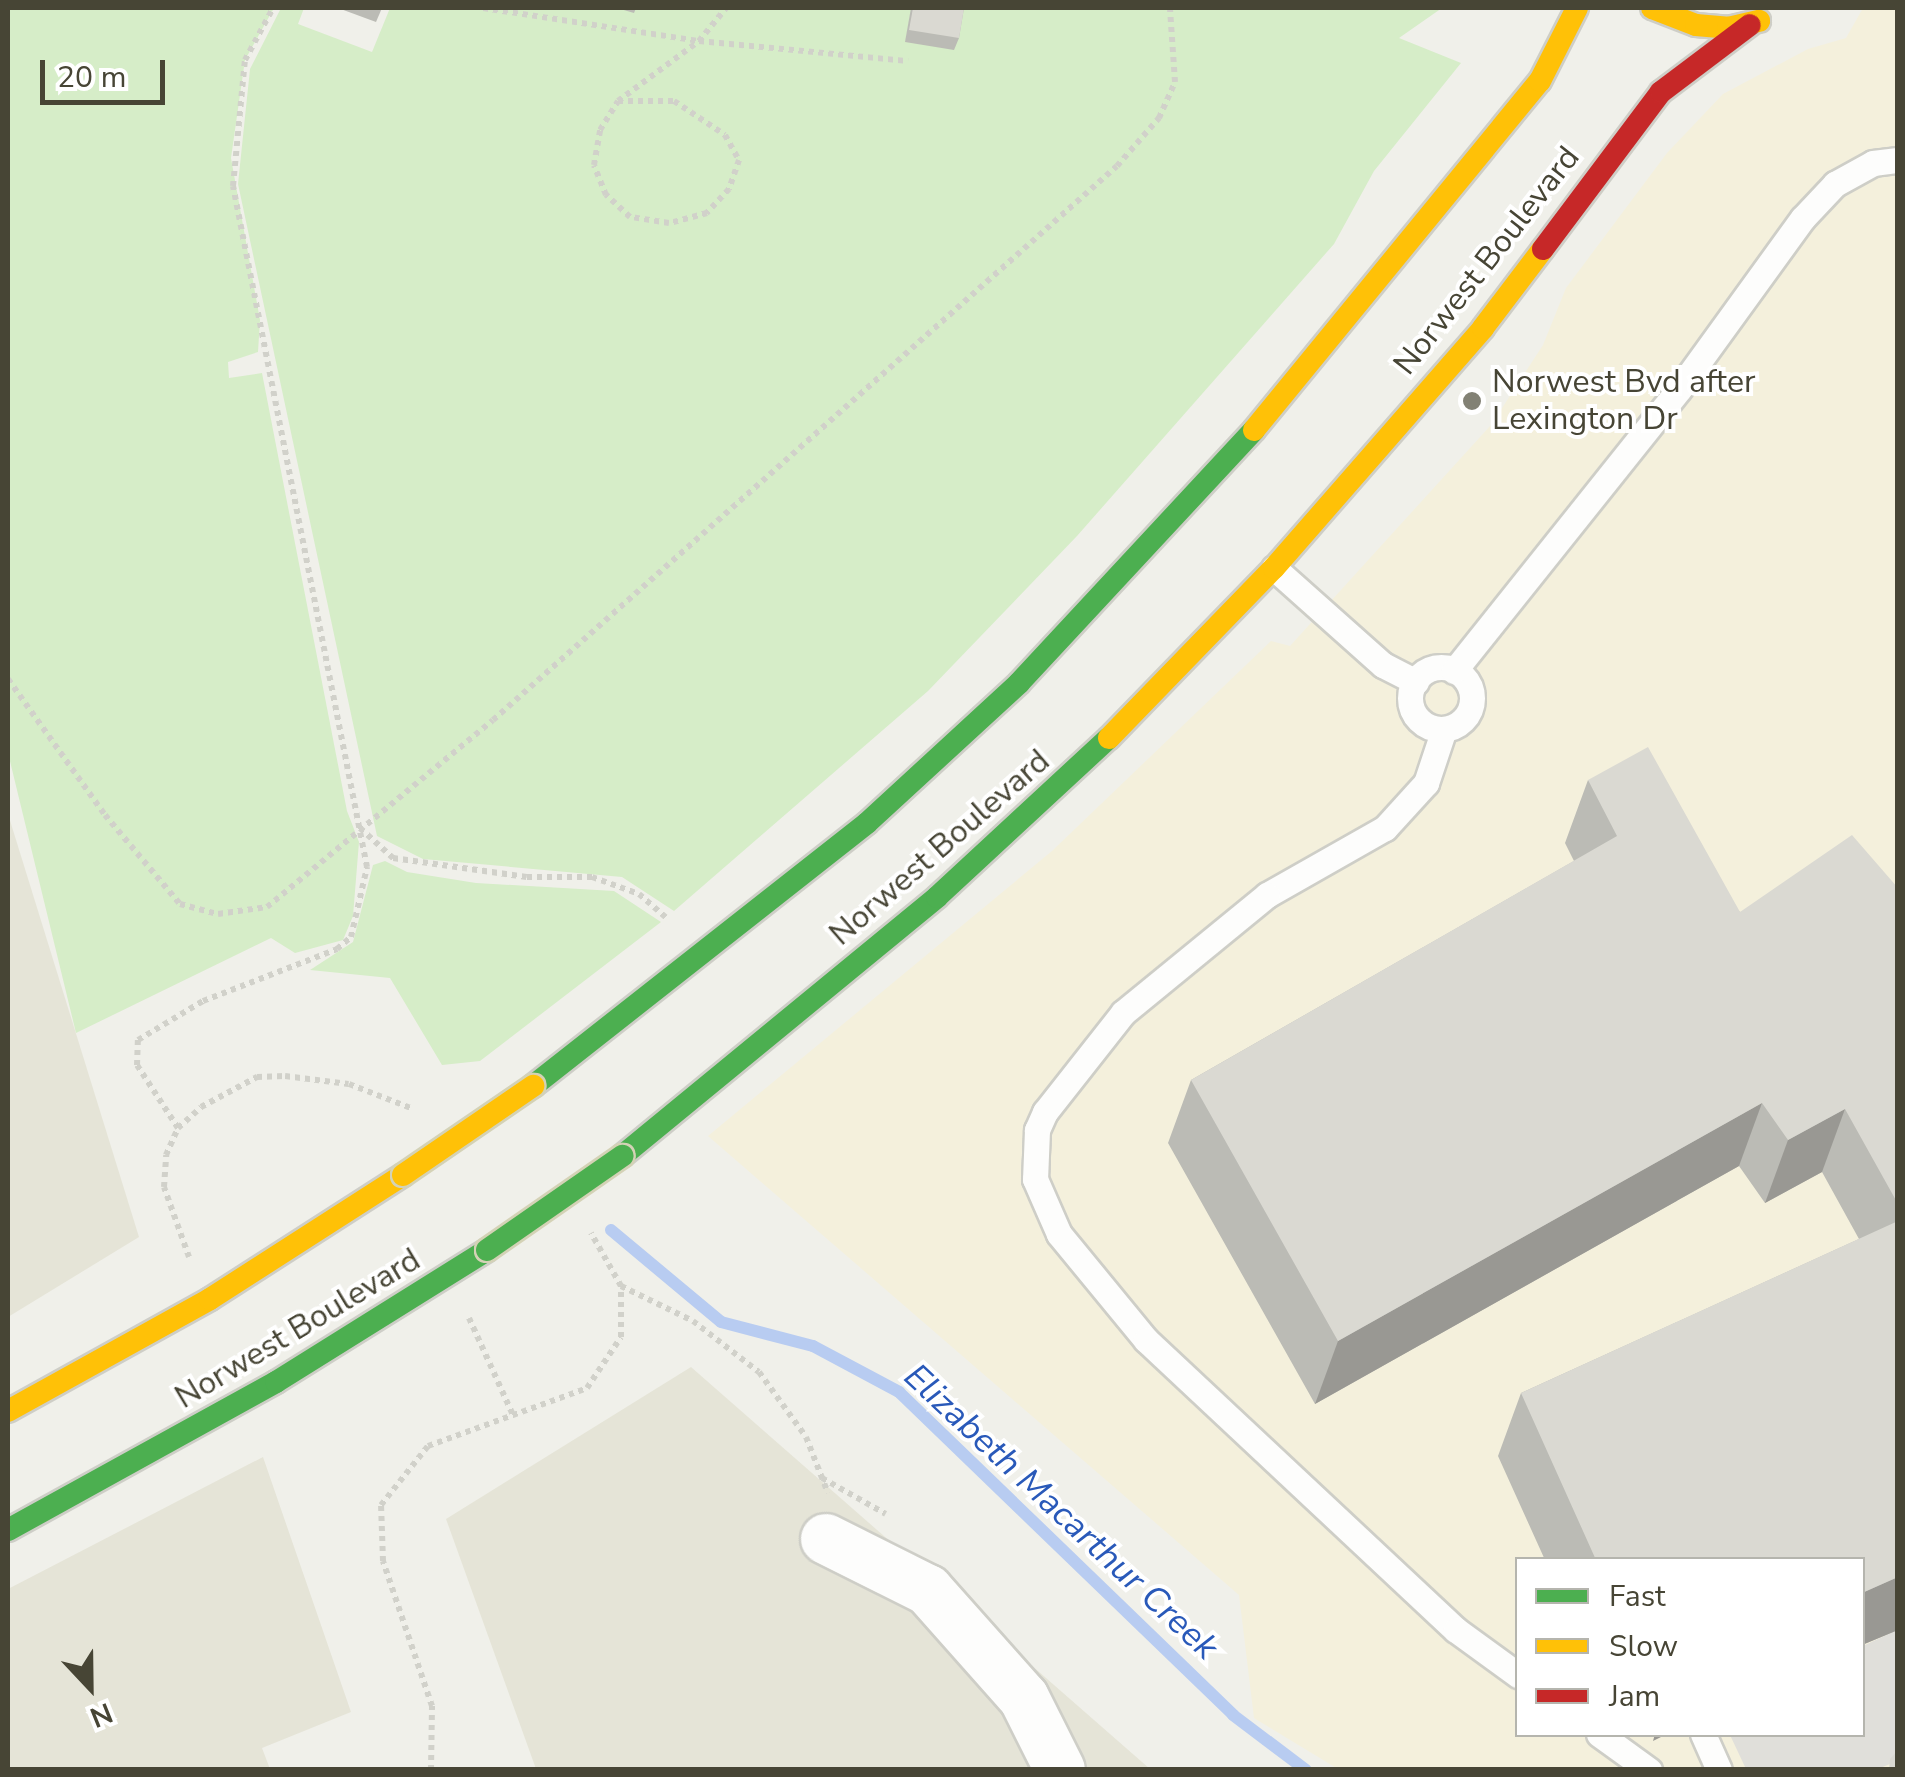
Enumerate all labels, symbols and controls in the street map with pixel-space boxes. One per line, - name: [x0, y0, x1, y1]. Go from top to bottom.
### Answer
- scale bar: [45, 40, 170, 102]
- text: 20 m: [57, 57, 126, 98]
- street label: Norwest Boulevard: [1386, 139, 1588, 383]
- place label: Norwest Bvd after Lexington Dr: [1492, 364, 1755, 439]
- marker: Norwest Bvd after Lexington Dr: [1461, 390, 1483, 412]
- street label: Norwest Boulevard: [822, 742, 1058, 954]
- street label: Norwest Boulevard: [169, 1241, 427, 1417]
- water label: Elizabeth Macarthur Creek: [895, 1355, 1227, 1669]
- legend: [1515, 1557, 1865, 1737]
- text: Fast: [1609, 1576, 1666, 1617]
- text: Slow: [1609, 1626, 1678, 1667]
- north arrow: [40, 1637, 140, 1737]
- text: Jam: [1609, 1676, 1660, 1717]
- text: N: [84, 1693, 118, 1736]

